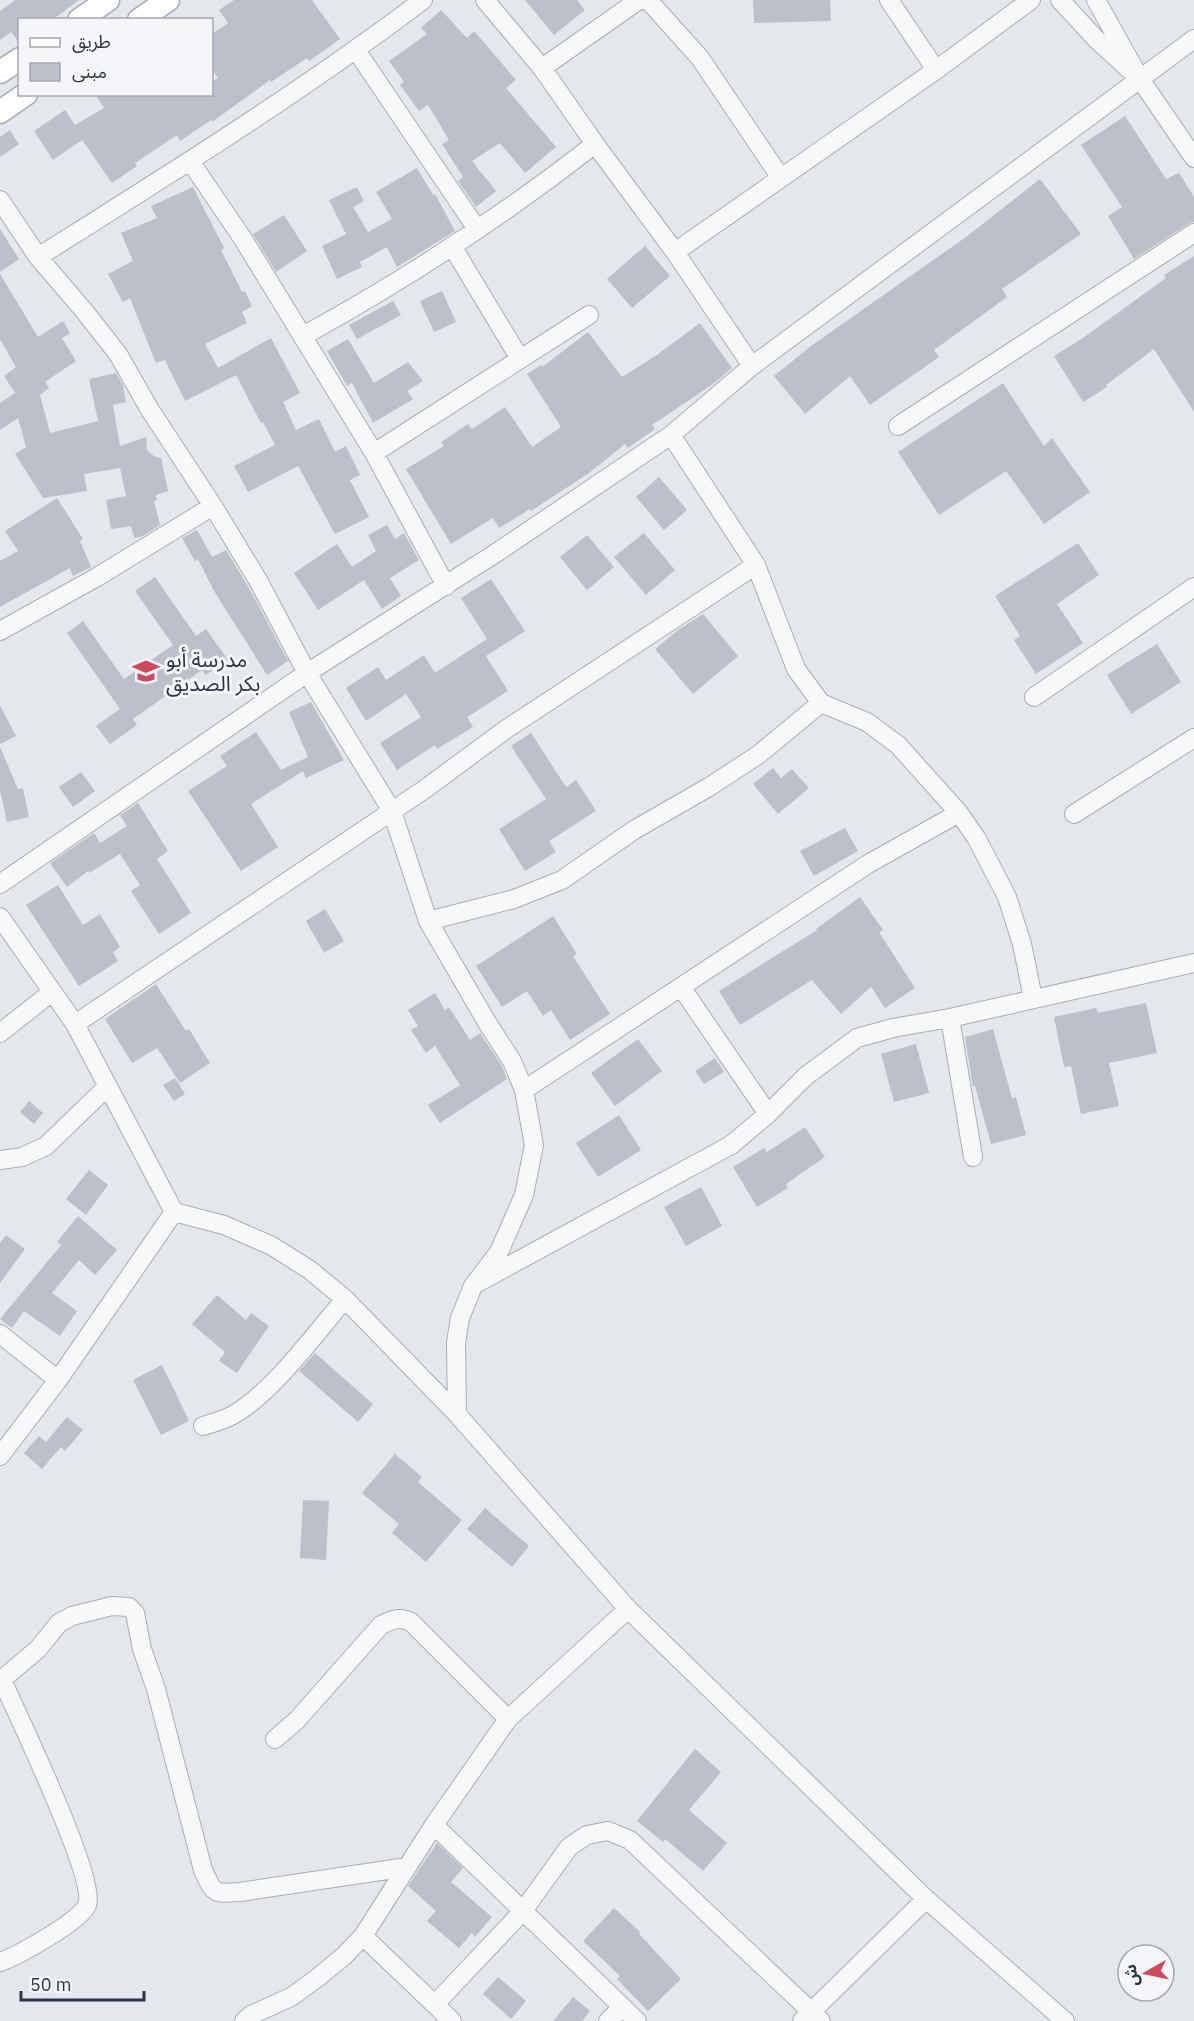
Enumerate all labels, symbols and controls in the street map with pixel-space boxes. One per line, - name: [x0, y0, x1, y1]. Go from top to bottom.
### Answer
- legend: [18, 18, 213, 96]
- text: طريق: [72, 30, 111, 53]
- text: مبنى: [72, 60, 107, 83]
- place label: مدرسة أبو بكر الصديق: [166, 645, 260, 697]
- school or university icon: مدرسة أبو بكر الصديق: [131, 656, 161, 686]
- north arrow: [1116, 1943, 1176, 2003]
- text: ش: [1120, 1963, 1143, 1988]
- scale bar: [21, 1964, 144, 2002]
- text: 50 m: [30, 1973, 72, 1996]

